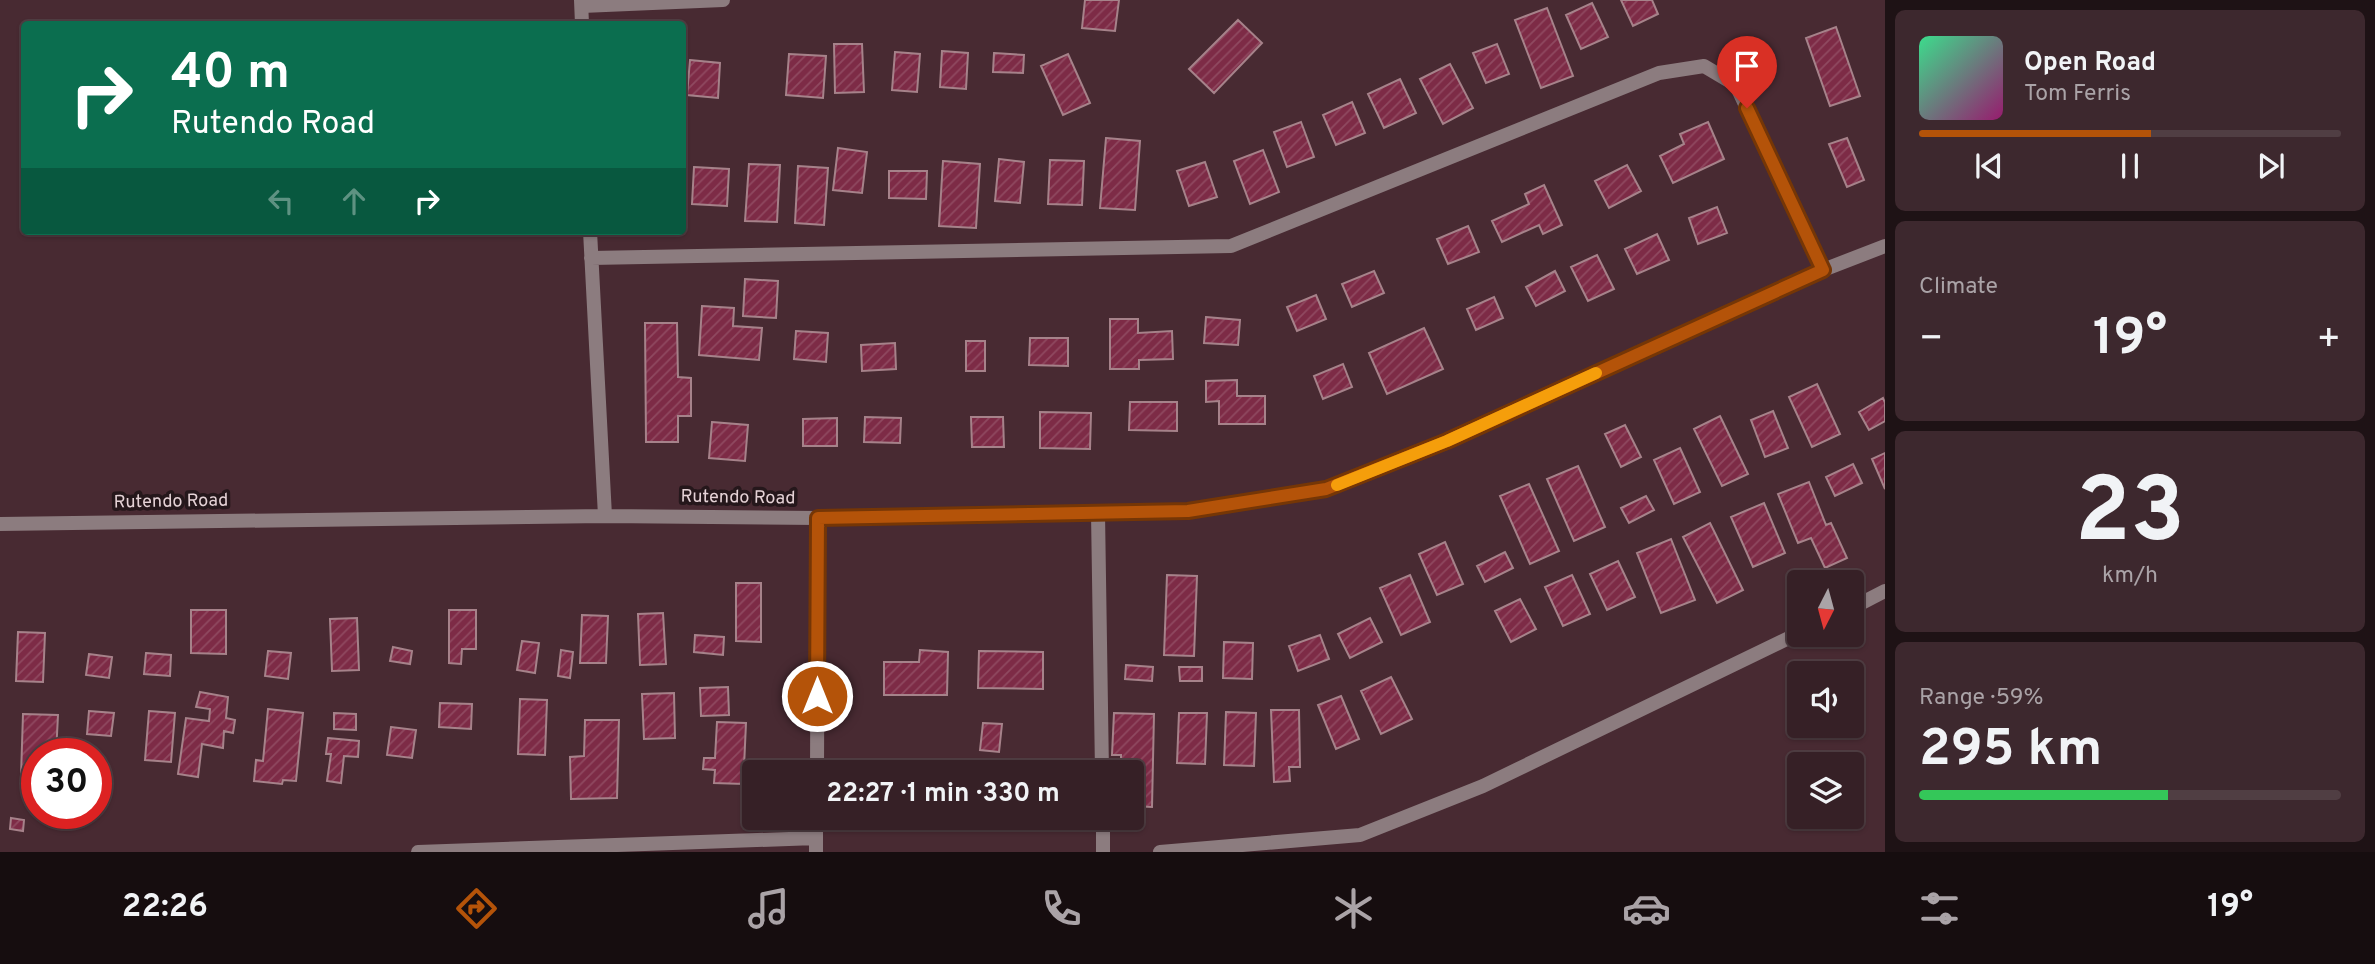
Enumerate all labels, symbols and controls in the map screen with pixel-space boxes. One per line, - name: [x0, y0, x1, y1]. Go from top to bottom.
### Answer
- pin: [1717, 36, 1777, 108]
- text: 40 m: [171, 44, 290, 106]
- icon: arrive: [1728, 47, 1766, 85]
- text: Open Road: [2024, 47, 2156, 80]
- icon: right: [56, 49, 147, 140]
- text: Tom Ferris: [2024, 80, 2131, 109]
- text: Rutendo Road: [171, 105, 375, 145]
- icon: previous: [1970, 147, 2008, 185]
- icon: pause: [2111, 147, 2149, 185]
- icon: next: [2252, 147, 2290, 185]
- icon: left: [262, 182, 300, 220]
- icon: ahead: [335, 182, 373, 220]
- icon: right: [408, 182, 446, 220]
- text: Climate: [1919, 273, 1998, 302]
- text: 19°: [2093, 307, 2167, 373]
- text: −: [1919, 316, 1944, 365]
- text: +: [2316, 316, 2341, 365]
- text: 23: [2075, 459, 2185, 574]
- street label: Rutendo Road: [680, 486, 796, 510]
- street label: Rutendo Road: [113, 490, 229, 514]
- text: km/h: [2102, 562, 2158, 591]
- north arrow: [1787, 570, 1864, 648]
- map controls: [1787, 570, 1864, 829]
- position arrow: [780, 659, 854, 733]
- button: sound: [1787, 661, 1864, 738]
- text: Range · 59%: [1919, 684, 2044, 713]
- text: 295 km: [1919, 718, 2102, 784]
- speed limit sign: 30: [21, 738, 112, 829]
- button: layers: [1787, 752, 1864, 829]
- text: 22:27 · 1 min · 330 m: [826, 778, 1060, 811]
- icon: directions: [452, 884, 501, 933]
- icon: music: [744, 884, 793, 933]
- icon: phone: [1037, 884, 1086, 933]
- icon: climate: [1329, 884, 1378, 933]
- icon: car: [1622, 884, 1671, 933]
- icon: filters: [1915, 884, 1964, 933]
- text: 22:26: [122, 888, 208, 928]
- text: 19°: [2207, 888, 2253, 928]

